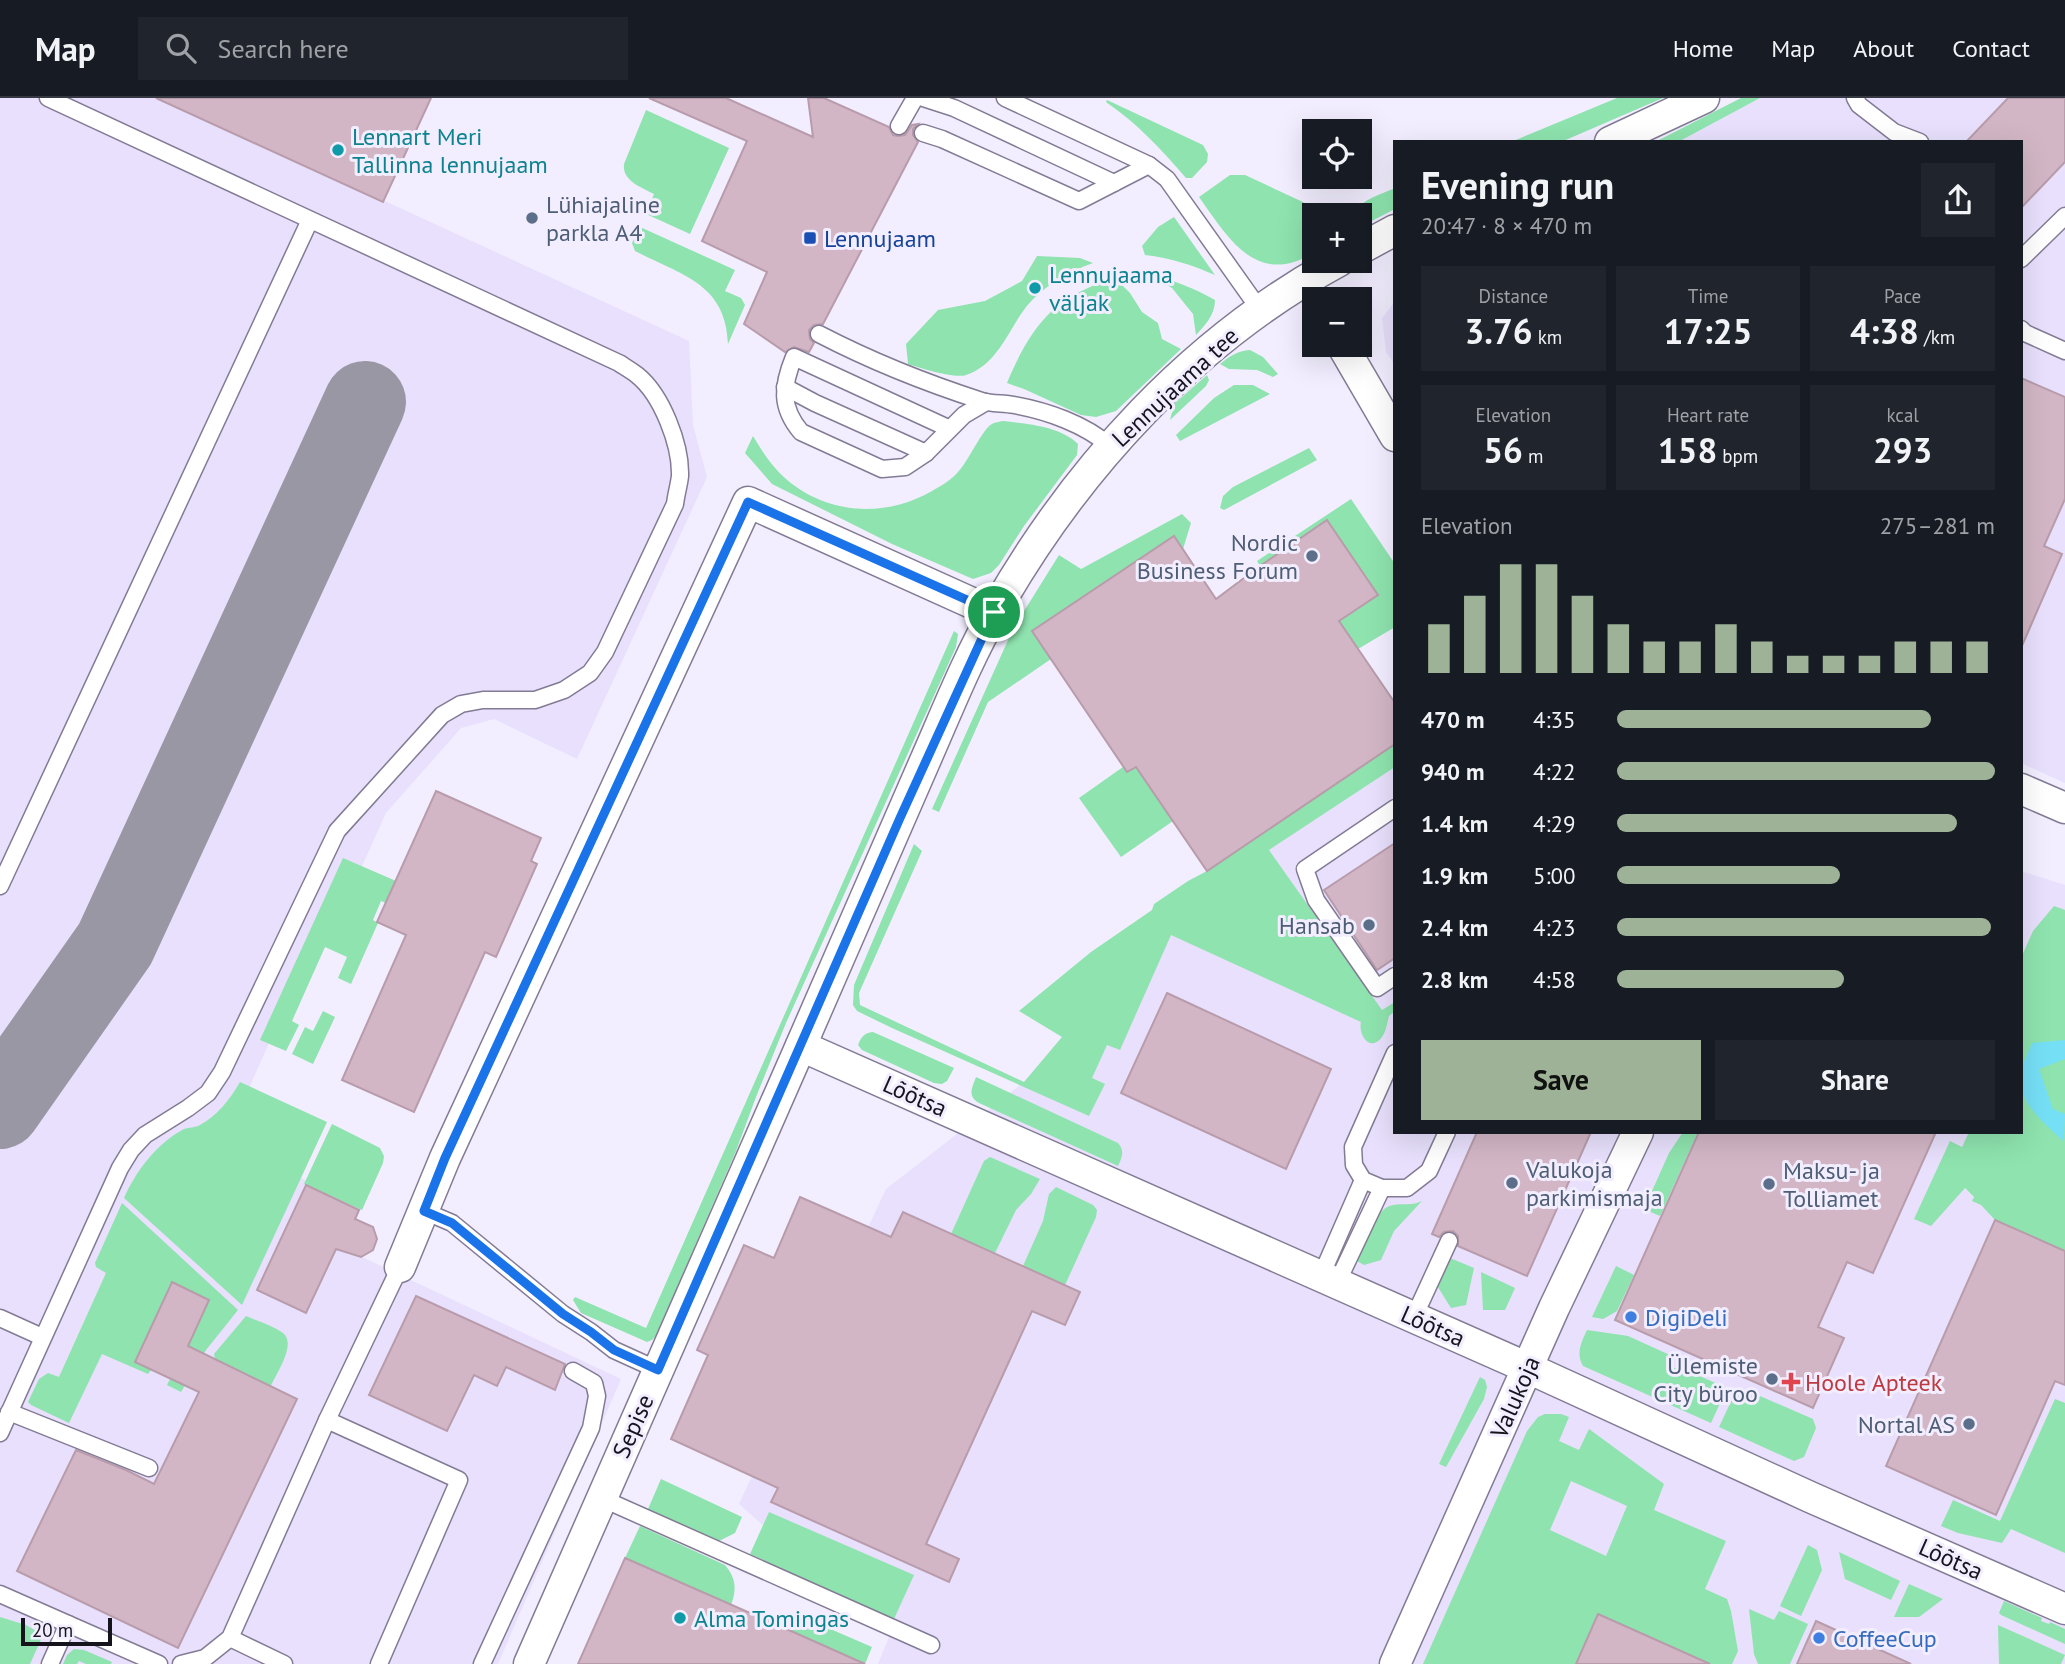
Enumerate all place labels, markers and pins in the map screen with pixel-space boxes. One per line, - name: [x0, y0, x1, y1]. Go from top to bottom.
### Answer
- place label: Lennart Meri Tallinna lennujaam: [352, 121, 548, 180]
- marker: Lennart Meri Tallinna lennujaam: [330, 142, 346, 158]
- place label: Lühiajaline parkla A4: [546, 189, 660, 248]
- marker: Lühiajaline parkla A4: [524, 210, 540, 226]
- place label: Lennujaam: [824, 223, 936, 254]
- marker: Lennujaam: [802, 230, 818, 246]
- place label: Lennujaama väljak: [1049, 259, 1173, 318]
- marker: Lennujaama väljak: [1027, 280, 1043, 296]
- place label: Nordic Business Forum: [1137, 527, 1298, 586]
- marker: Nordic Business Forum: [1304, 548, 1320, 564]
- pin: [964, 582, 1024, 642]
- place label: Hansab: [1279, 910, 1355, 941]
- marker: Hansab: [1361, 917, 1377, 933]
- place label: Valukoja parkimismaja: [1525, 1154, 1663, 1213]
- place label: Maksu- ja Tolliamet: [1783, 1155, 1880, 1214]
- marker: Valukoja parkimismaja: [1504, 1175, 1520, 1191]
- marker: Maksu- ja Tolliamet: [1761, 1176, 1777, 1192]
- place label: DigiDeli: [1645, 1302, 1728, 1333]
- marker: DigiDeli: [1623, 1309, 1639, 1325]
- place label: Ülemiste City büroo: [1653, 1350, 1758, 1409]
- place label: Hoole Apteek: [1805, 1367, 1943, 1398]
- marker: Ülemiste City büroo: [1764, 1371, 1780, 1387]
- marker: Hoole Apteek: [1783, 1374, 1799, 1390]
- place label: Nortal AS: [1858, 1409, 1955, 1440]
- marker: Nortal AS: [1961, 1416, 1977, 1432]
- place label: Alma Tomingas: [694, 1603, 849, 1634]
- marker: Alma Tomingas: [672, 1610, 688, 1626]
- place label: CoffeeCup: [1833, 1623, 1937, 1654]
- marker: CoffeeCup: [1811, 1630, 1827, 1646]

